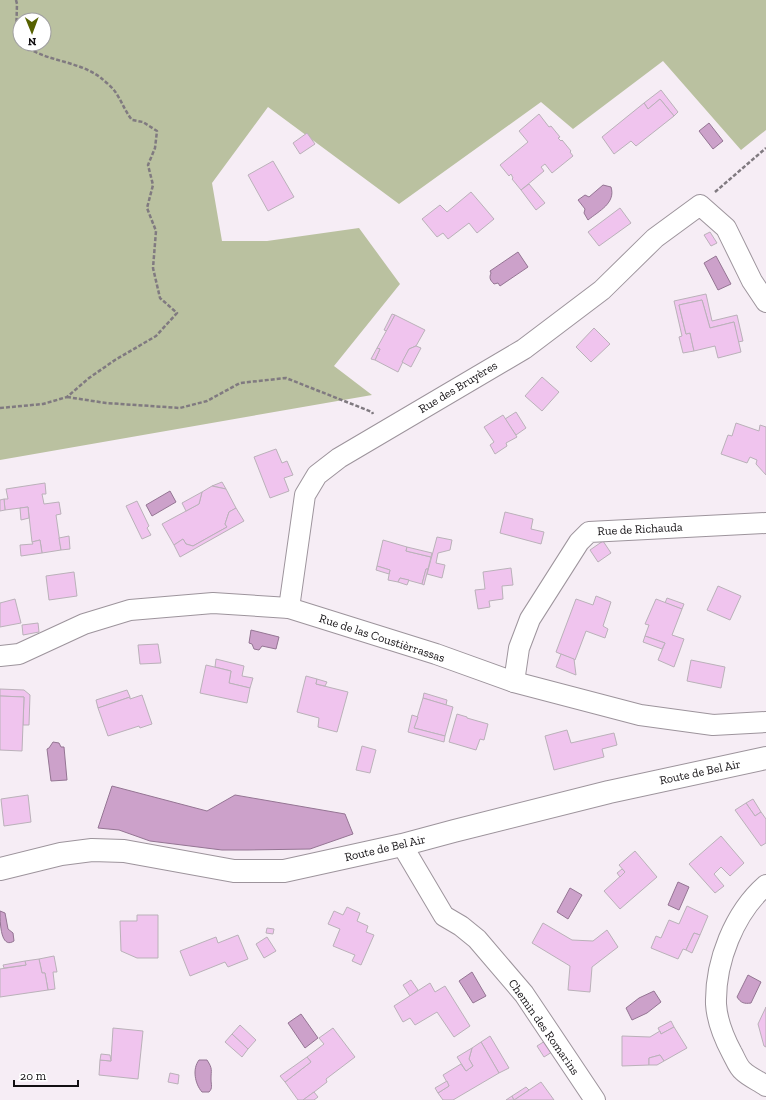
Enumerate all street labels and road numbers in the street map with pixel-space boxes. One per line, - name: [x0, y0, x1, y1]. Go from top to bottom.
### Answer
- street label: Rue des Bruyères: [416, 358, 500, 416]
- street label: Rue de Richauda: [597, 520, 683, 538]
- street label: Rue de las Coustièrrassas: [317, 611, 447, 665]
- street label: Route de Bel Air: [658, 757, 742, 787]
- street label: Route de Bel Air: [343, 832, 427, 864]
- street label: Chemin des Romarins: [506, 976, 582, 1078]

